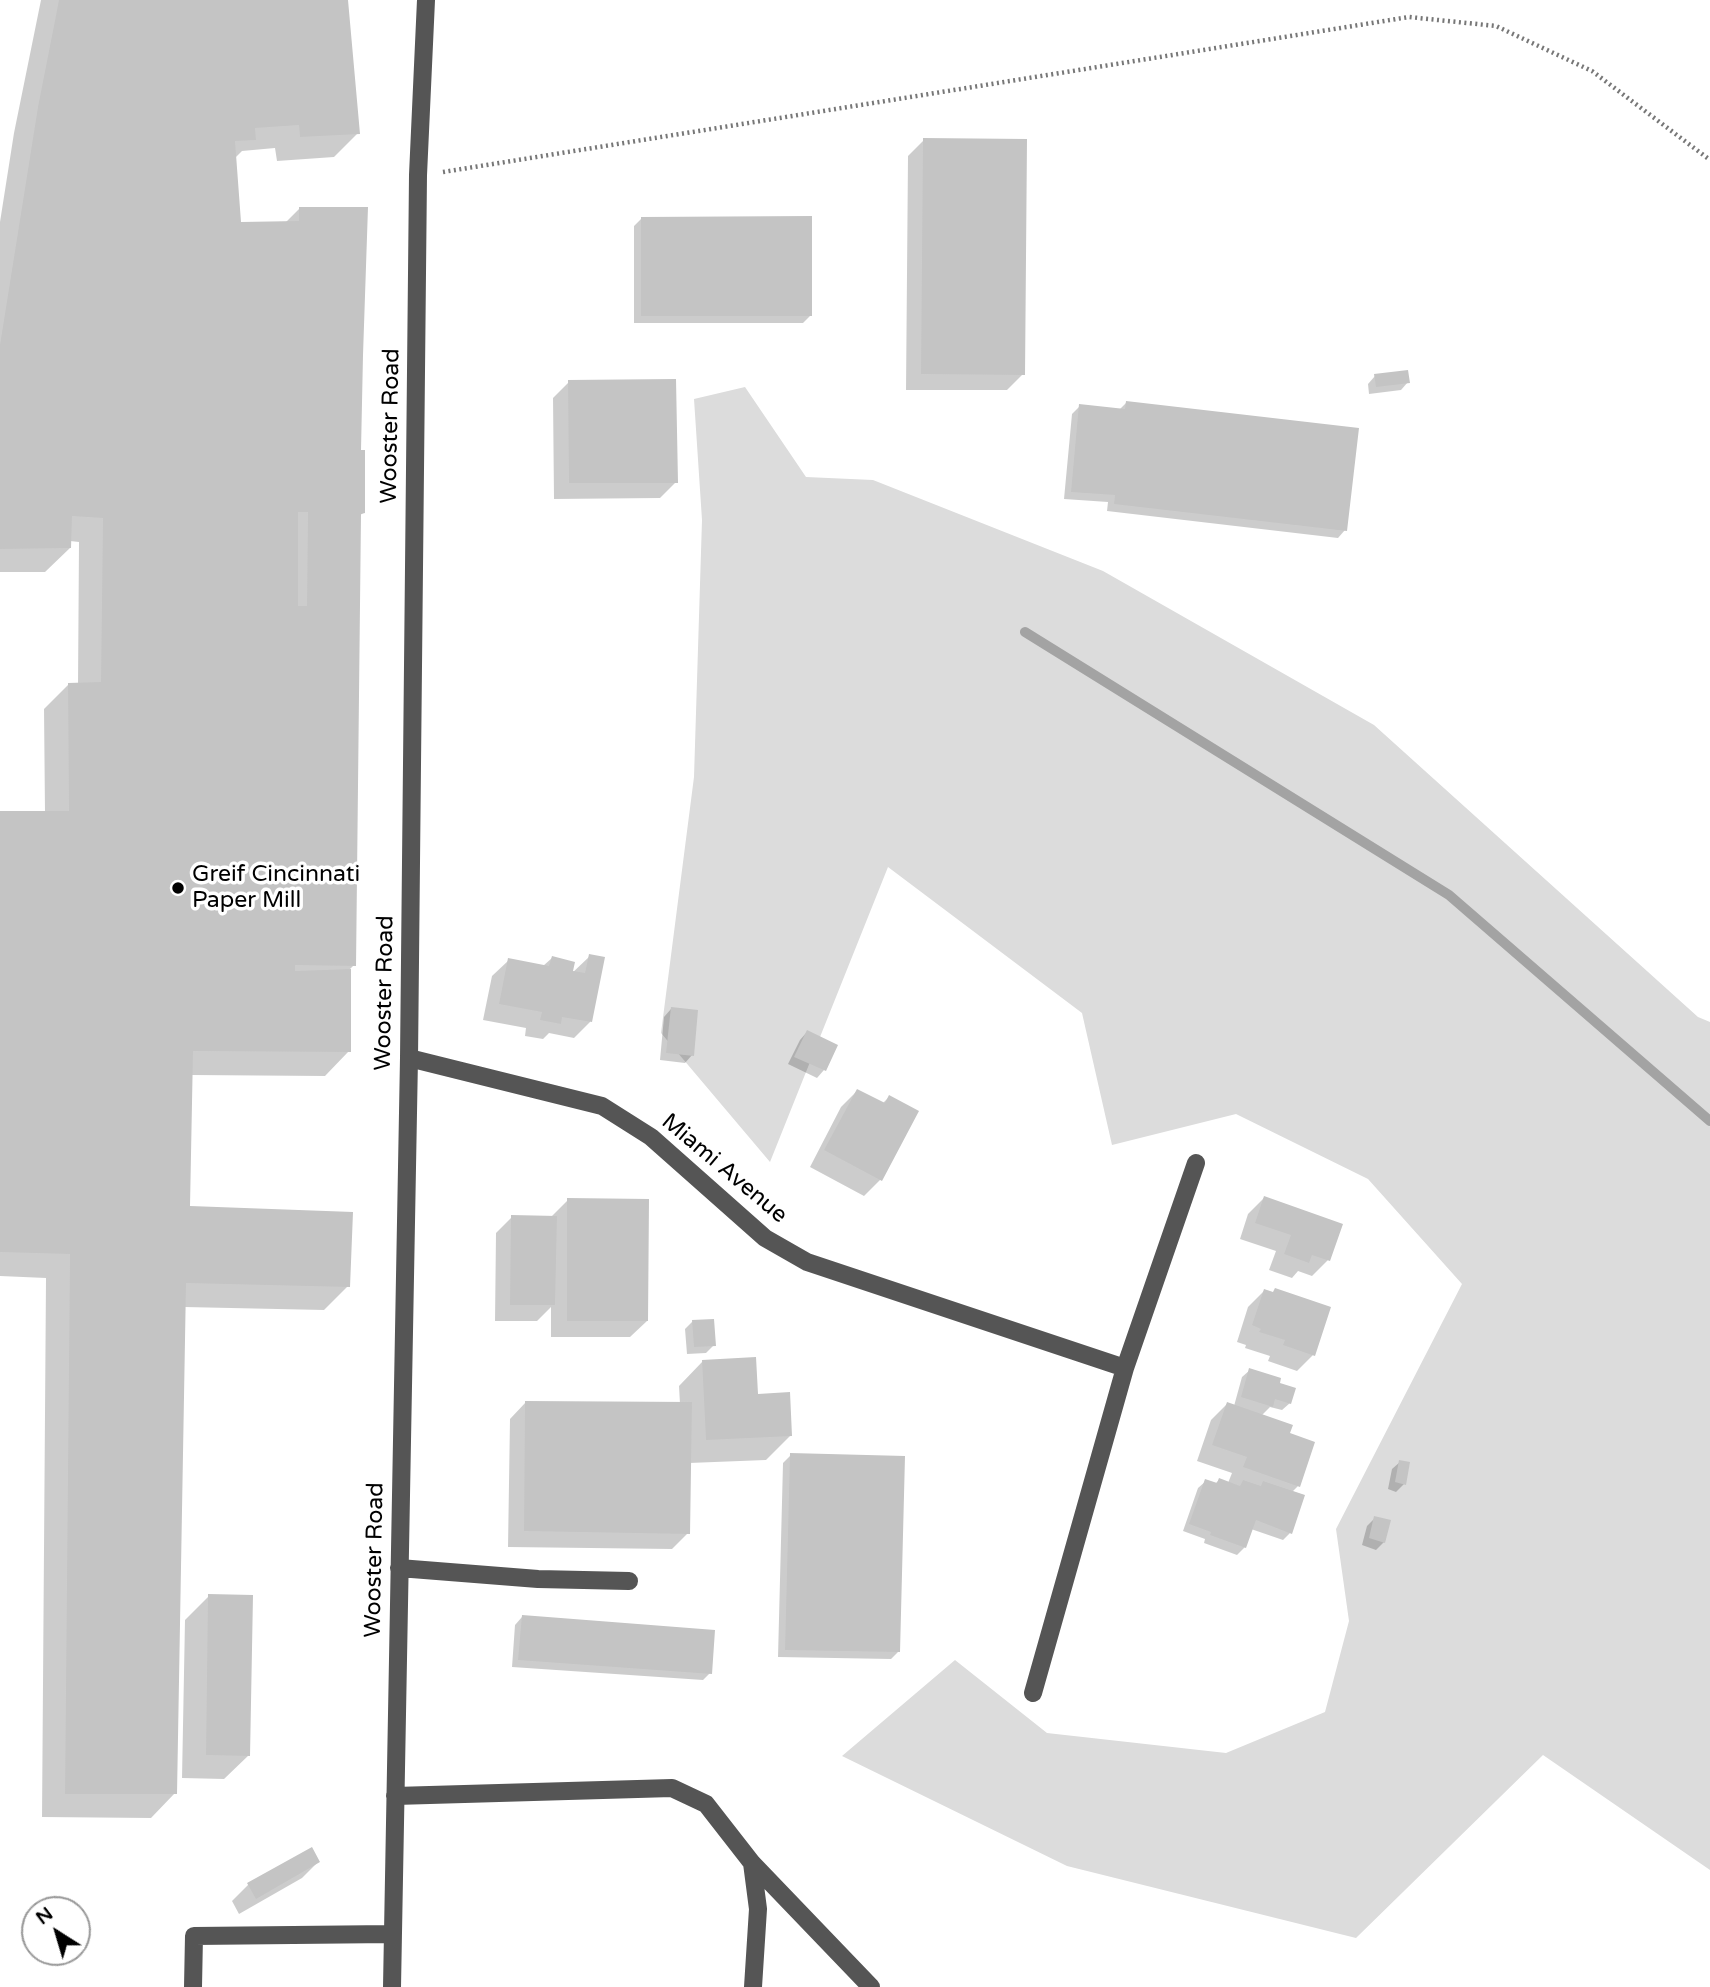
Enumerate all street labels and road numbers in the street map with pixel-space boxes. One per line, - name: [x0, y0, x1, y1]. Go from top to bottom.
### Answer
- street label: Wooster Road: [376, 348, 406, 504]
- street label: Wooster Road: [370, 915, 400, 1071]
- street label: Miami Avenue: [655, 1108, 793, 1230]
- street label: Wooster Road: [360, 1482, 390, 1638]

